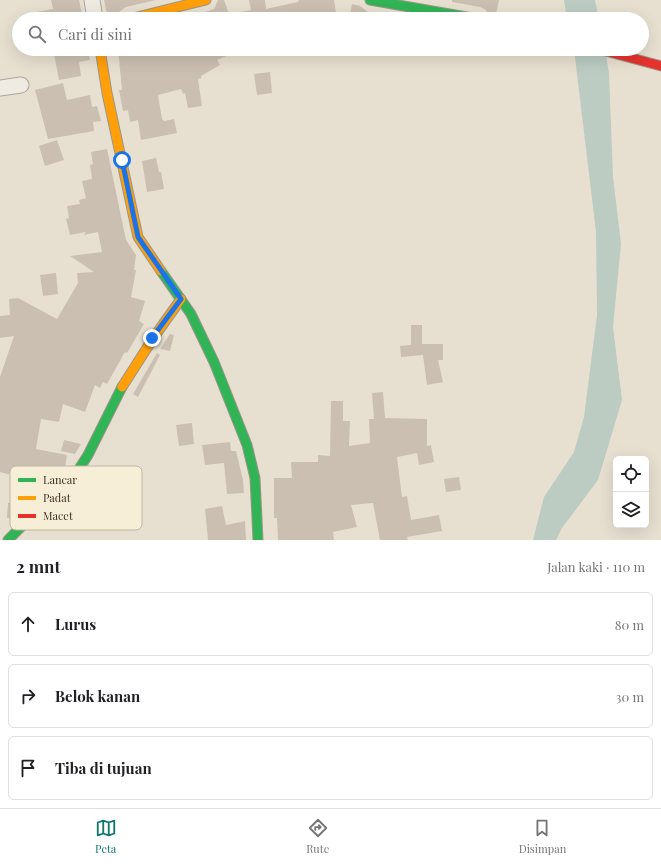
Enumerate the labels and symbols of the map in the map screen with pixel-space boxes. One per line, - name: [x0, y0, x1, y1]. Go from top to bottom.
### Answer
- route start: [113, 151, 131, 169]
- route end: [143, 329, 161, 347]
- legend: [10, 466, 142, 530]
- text: Lancar: [43, 472, 77, 487]
- text: Padat: [43, 490, 71, 505]
- text: Macet: [43, 508, 73, 523]

